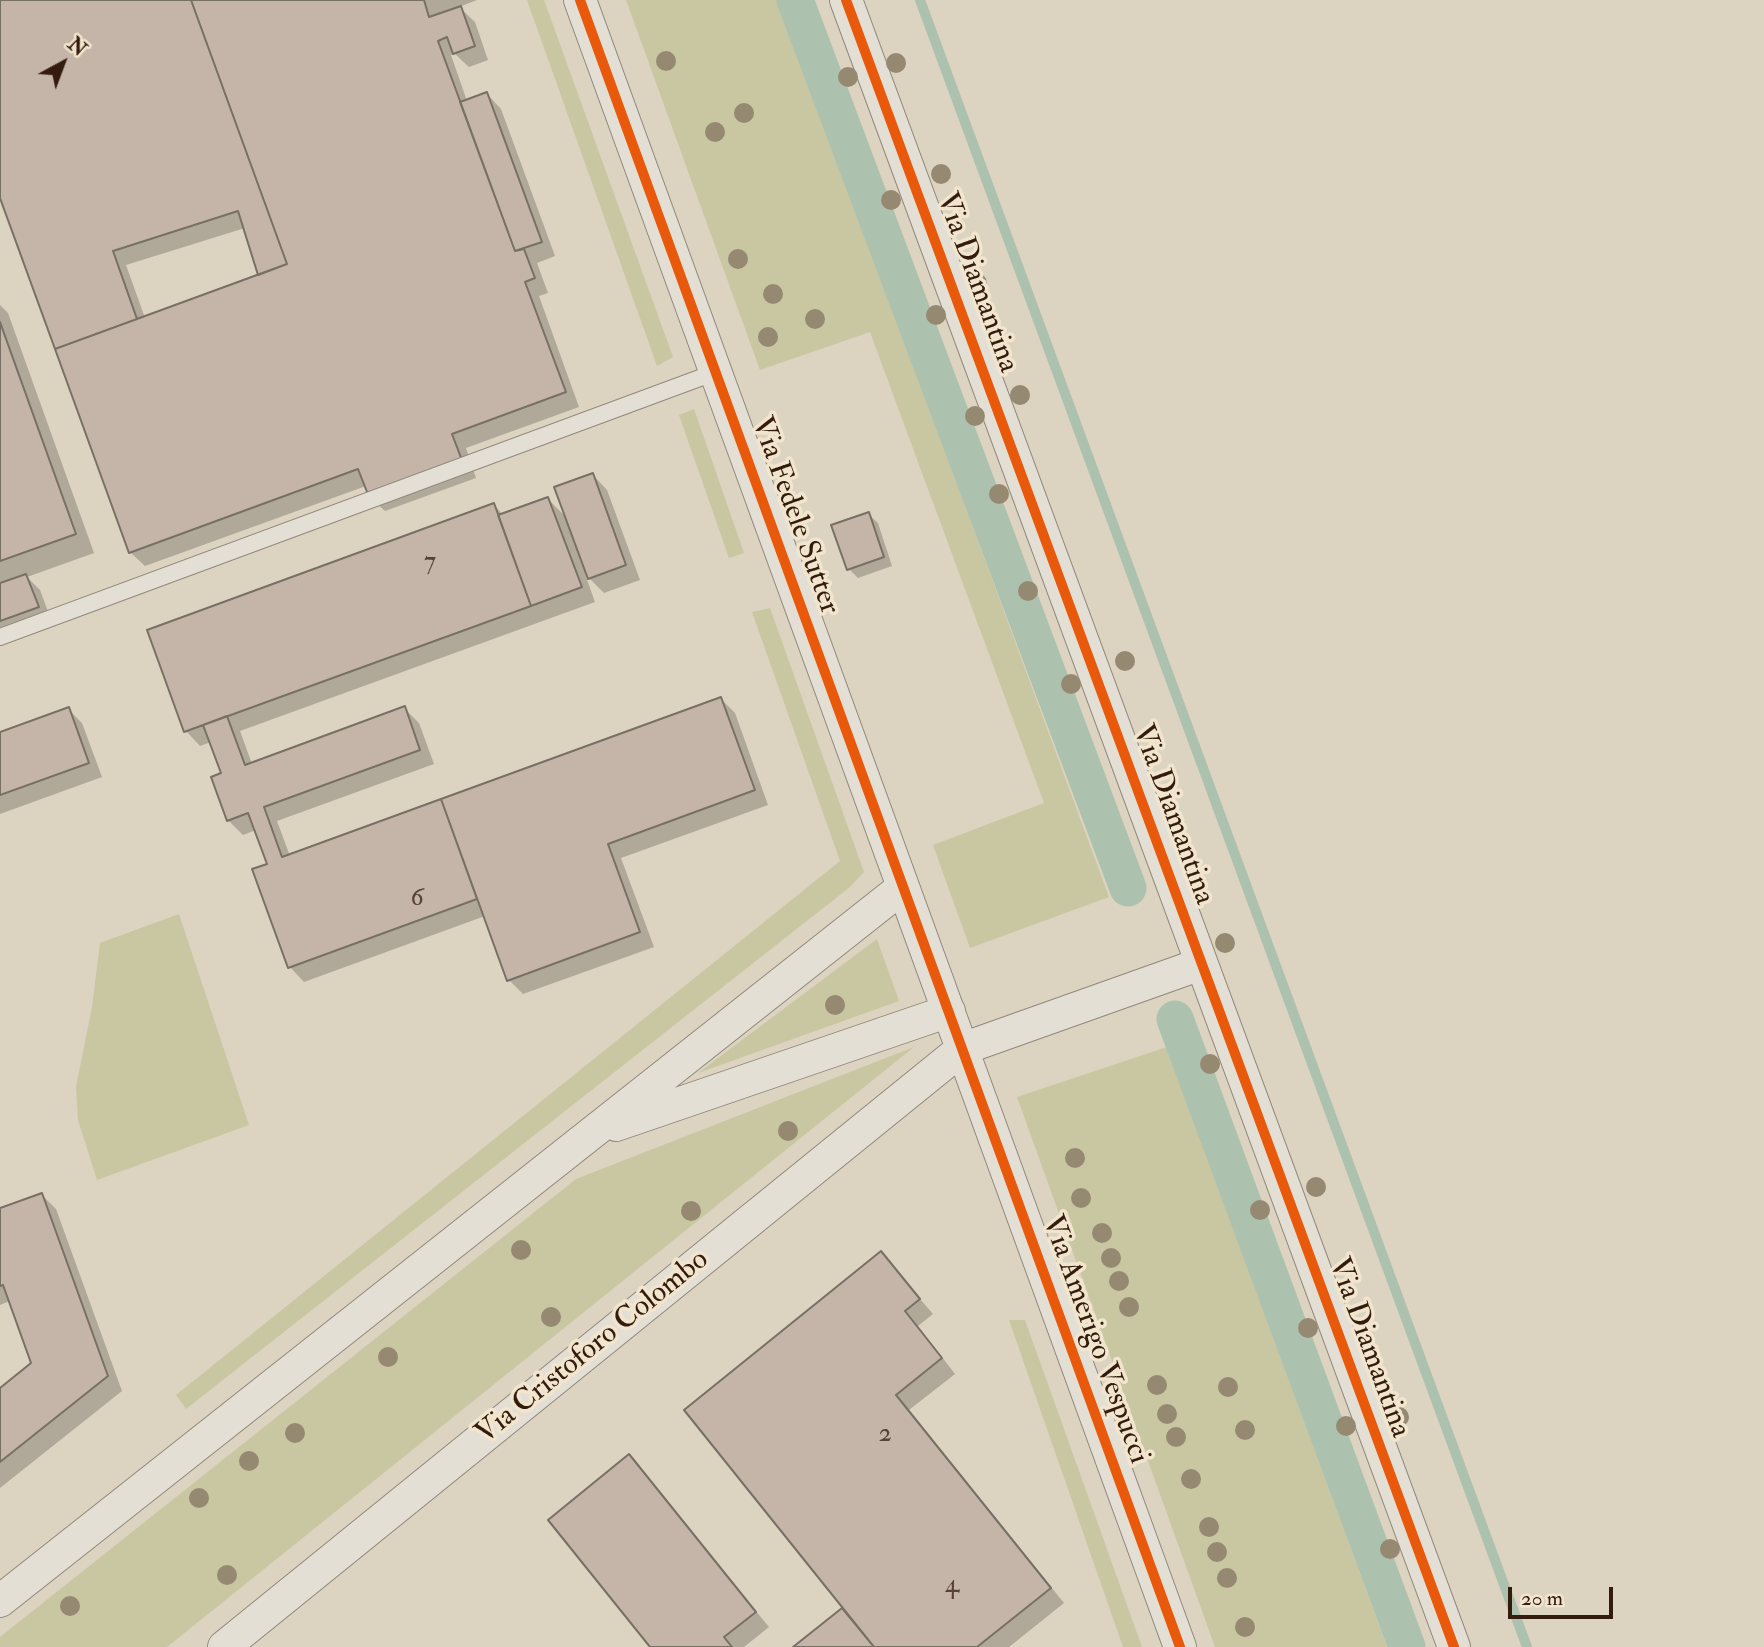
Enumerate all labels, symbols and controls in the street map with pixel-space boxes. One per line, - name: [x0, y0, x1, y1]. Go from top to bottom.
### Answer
- north arrow: [28, 28, 98, 98]
- text: N: [62, 33, 91, 62]
- street label: Via Diamantina: [927, 188, 1025, 378]
- street label: Via Fedele Sutter: [742, 412, 846, 620]
- house number: 7: [424, 547, 436, 579]
- street label: Via Diamantina: [1123, 720, 1221, 910]
- house number: 6: [410, 883, 424, 915]
- street label: Via Amerigo Vespucci: [1032, 1211, 1156, 1469]
- street label: Via Cristoforo Colombo: [469, 1243, 717, 1453]
- street label: Via Diamantina: [1319, 1253, 1417, 1443]
- house number: 2: [878, 1419, 892, 1451]
- house number: 4: [945, 1570, 959, 1602]
- scale bar: [1512, 1574, 1617, 1618]
- text: 20 m: [1521, 1585, 1563, 1612]

